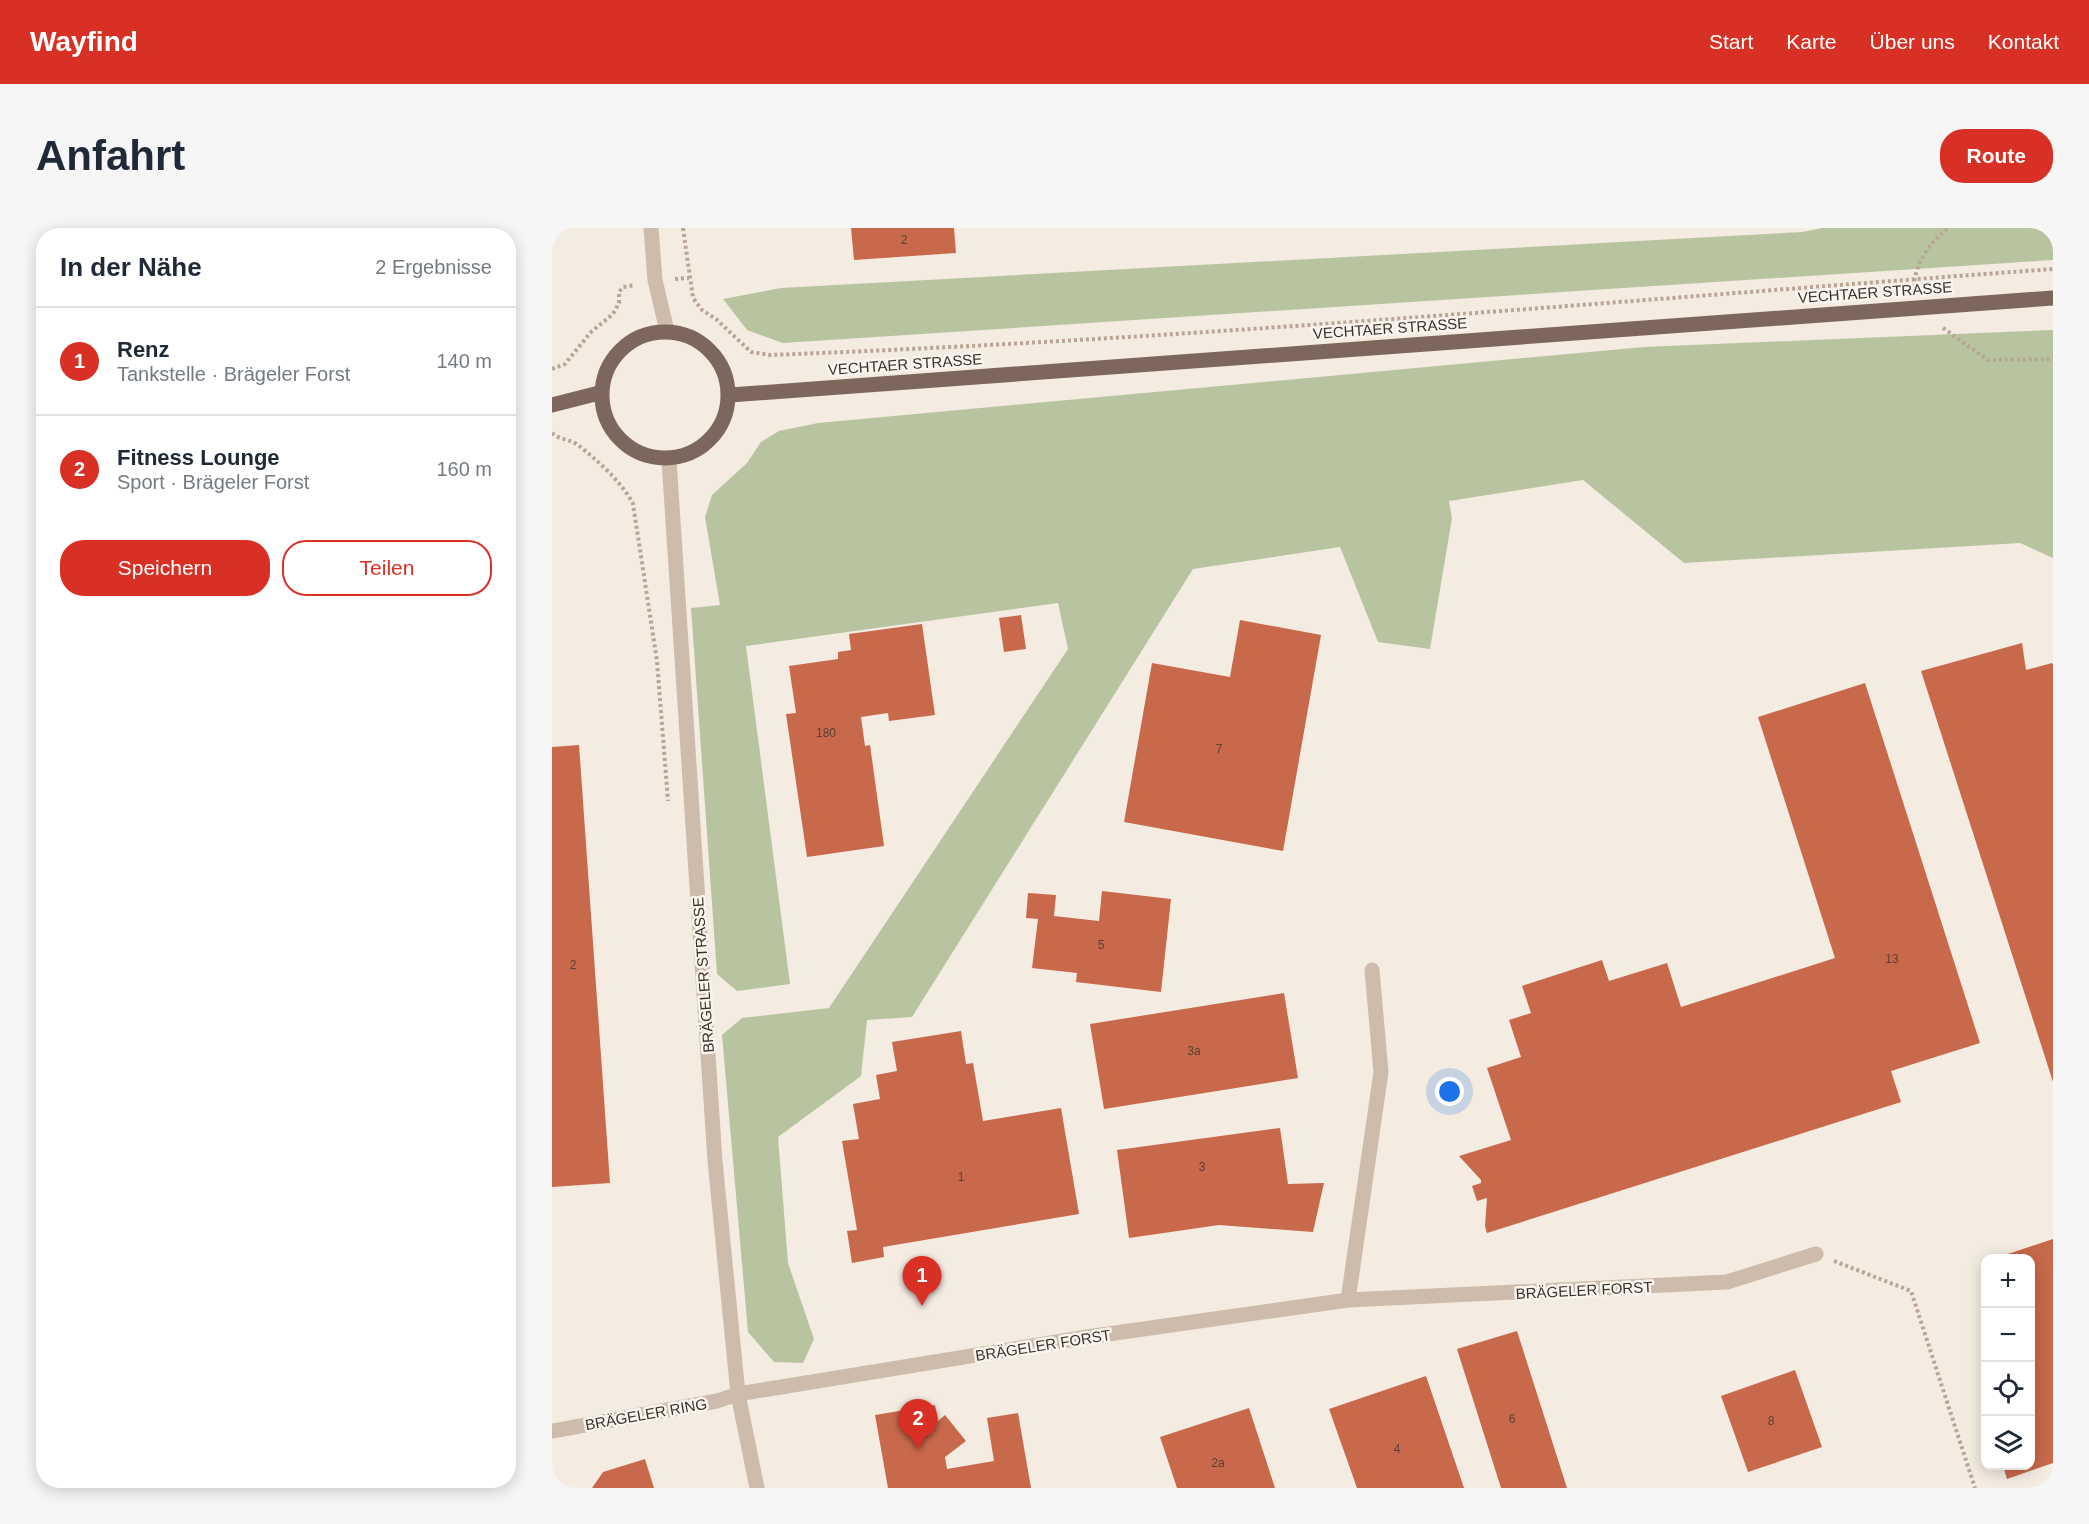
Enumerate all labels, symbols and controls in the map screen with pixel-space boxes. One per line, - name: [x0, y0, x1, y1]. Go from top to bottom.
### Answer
- text: Wayfind: [30, 26, 138, 57]
- text: Start: [1709, 30, 1753, 53]
- text: Karte: [1786, 30, 1837, 53]
- text: Über uns: [1870, 30, 1955, 53]
- text: Kontakt: [1988, 30, 2059, 53]
- button: Route: [1940, 129, 2053, 183]
- text: Anfahrt: [36, 132, 185, 179]
- house number: 2: [901, 233, 908, 247]
- text: In der Nähe: [60, 252, 202, 282]
- text: 2 Ergebnisse: [375, 256, 492, 278]
- street label: VECHTAER STRASSE: [1797, 278, 1953, 306]
- street label: VECHTAER STRASSE: [1312, 314, 1468, 342]
- text: Renz: [117, 337, 170, 362]
- text: 1: [74, 350, 85, 372]
- text: 140 m: [436, 350, 492, 372]
- street label: VECHTAER STRASSE: [827, 350, 983, 378]
- text: Tankstelle · Brägeler Forst: [117, 363, 350, 385]
- text: Fitness Lounge: [117, 445, 280, 470]
- text: 2: [74, 458, 85, 480]
- text: 160 m: [436, 458, 492, 480]
- text: Sport · Brägeler Forst: [117, 471, 309, 493]
- button: Speichern: [60, 540, 270, 596]
- button: Teilen: [282, 540, 492, 596]
- house number: 180: [816, 726, 836, 740]
- house number: 7: [1216, 742, 1223, 756]
- street label: BRÄGELER STRASSE: [689, 897, 717, 1053]
- house number: 5: [1098, 938, 1105, 952]
- house number: 13: [1885, 952, 1899, 966]
- house number: 2: [570, 958, 577, 972]
- house number: 3a: [1187, 1044, 1201, 1058]
- your location: [1435, 1077, 1464, 1106]
- house number: 3: [1199, 1160, 1206, 1174]
- house number: 1: [958, 1170, 965, 1184]
- map controls: [1981, 1254, 2035, 1470]
- button: +: [1981, 1254, 2035, 1308]
- pin: 1: [902, 1256, 941, 1306]
- street label: BRÄGELER FORST: [1515, 1278, 1653, 1302]
- button: −: [1981, 1308, 2035, 1362]
- street label: BRÄGELER FORST: [974, 1326, 1112, 1364]
- button: locate: [1981, 1362, 2035, 1416]
- street label: BRÄGELER RING: [584, 1395, 708, 1433]
- pin: 2: [898, 1400, 938, 1449]
- house number: 6: [1509, 1412, 1516, 1426]
- house number: 8: [1768, 1414, 1775, 1428]
- button: layers: [1981, 1416, 2035, 1470]
- house number: 4: [1394, 1442, 1401, 1456]
- house number: 2a: [1211, 1456, 1225, 1470]

